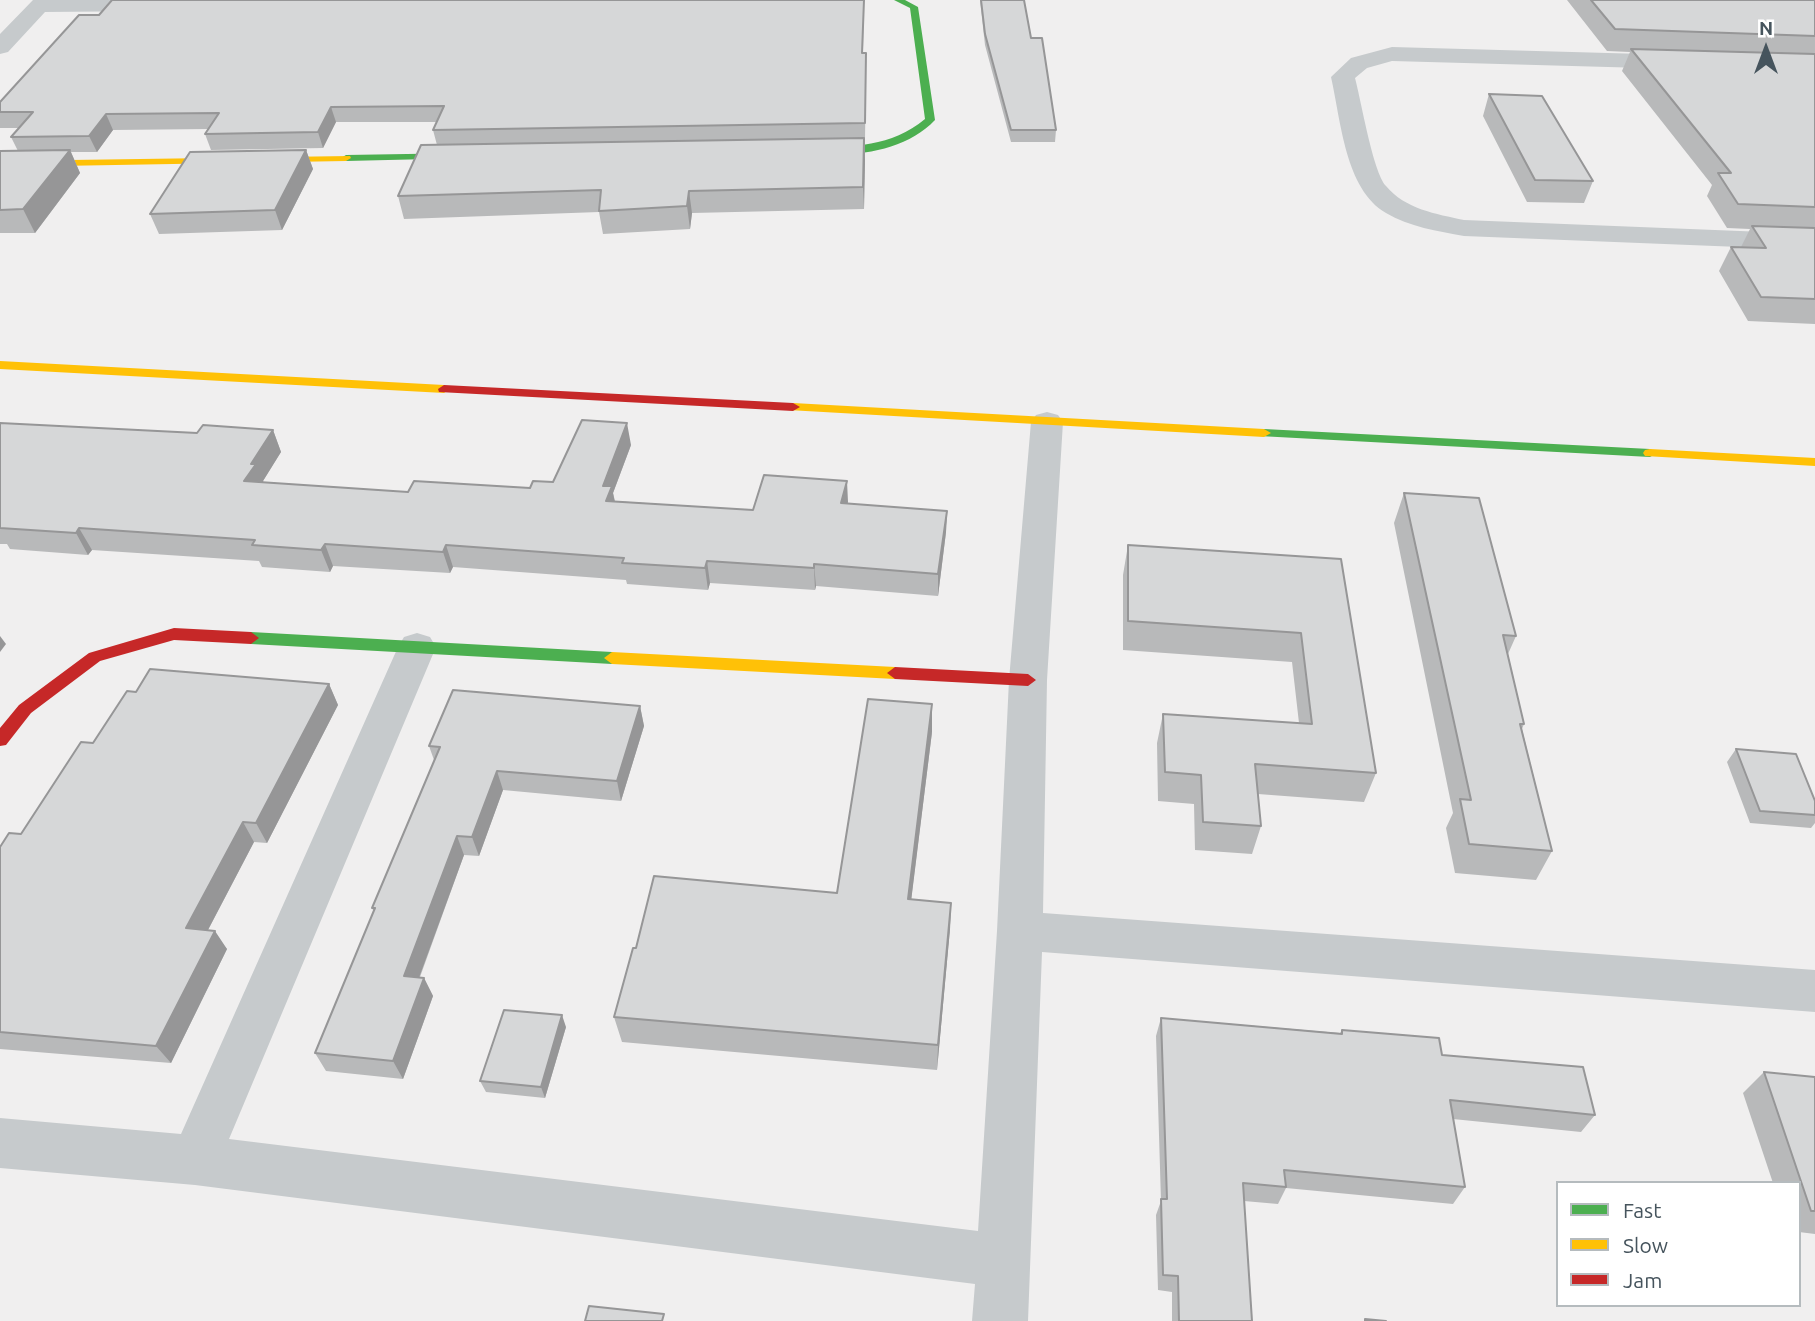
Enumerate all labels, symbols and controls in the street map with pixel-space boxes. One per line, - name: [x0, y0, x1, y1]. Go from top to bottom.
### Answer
- north arrow: [1731, 14, 1801, 84]
- text: N: [1759, 17, 1773, 39]
- legend: [1556, 1181, 1801, 1307]
- text: Fast: [1623, 1198, 1661, 1222]
- text: Slow: [1623, 1233, 1668, 1257]
- text: Jam: [1623, 1268, 1662, 1292]

